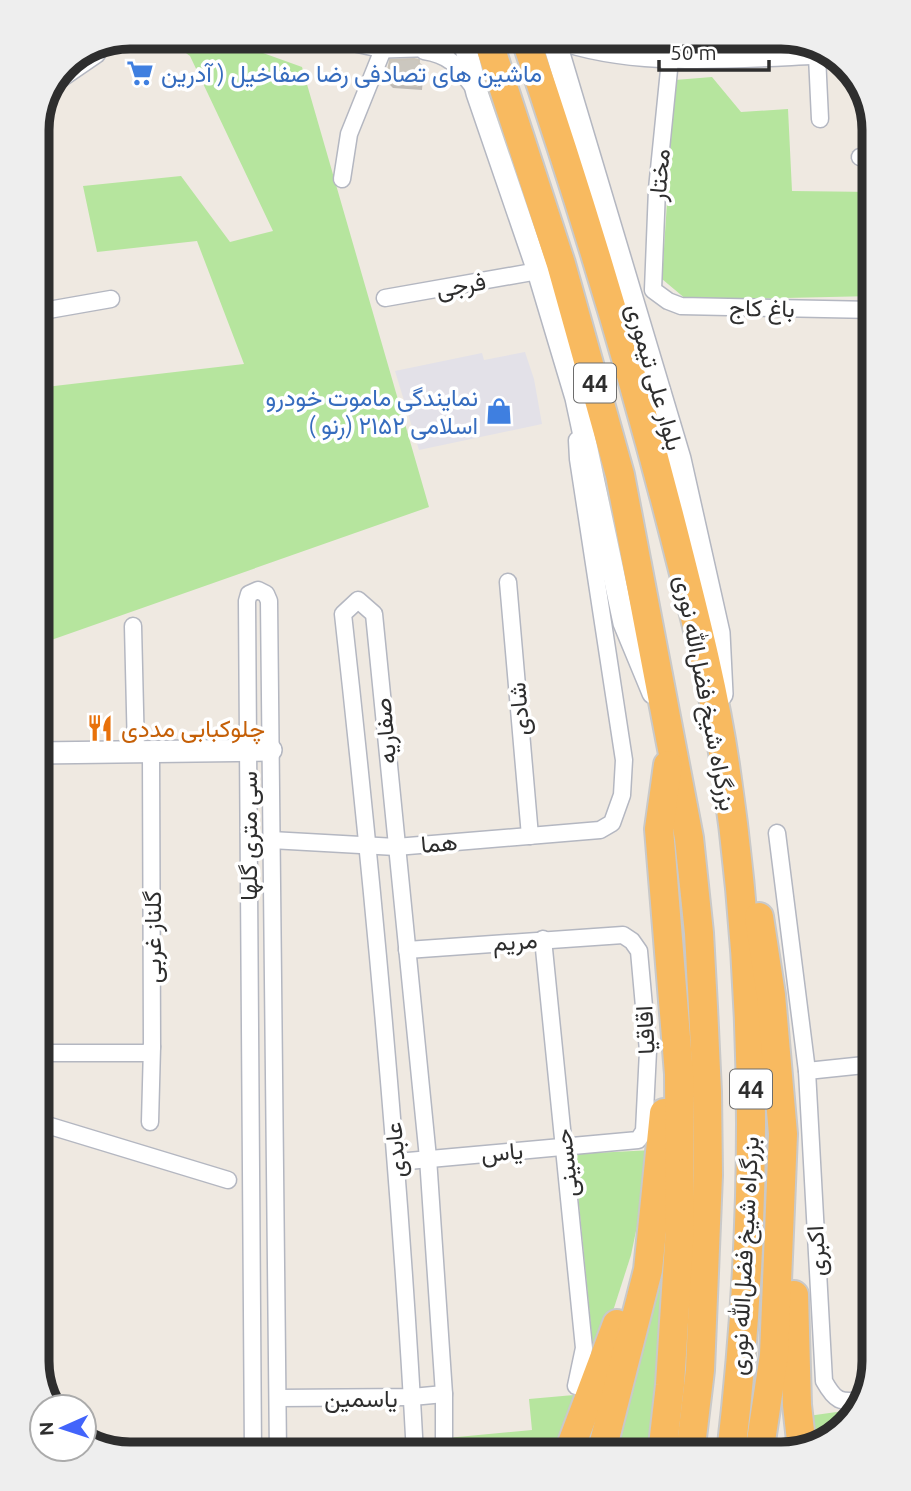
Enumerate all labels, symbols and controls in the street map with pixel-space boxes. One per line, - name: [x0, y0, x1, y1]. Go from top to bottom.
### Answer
- scale bar: [659, 28, 769, 72]
- text: 50 m: [670, 40, 717, 64]
- supermarket icon: ماشین های تصادفی رضا صفاخیل ( آدرین: [125, 58, 155, 88]
- place label: ماشین های تصادفی رضا صفاخیل ( آدرین: [161, 60, 542, 89]
- street label: مختار: [643, 148, 677, 204]
- street label: فرجی: [434, 267, 488, 305]
- street label: باغ کاج: [729, 294, 795, 325]
- street label: بلوار علی تیموری: [619, 300, 689, 454]
- road number: 44: [574, 364, 616, 402]
- place label: نمایندگی ماموت خودرو ( رنو) اسلامی ۲۱۵۲: [266, 384, 478, 441]
- shop icon: نمایندگی ماموت خودرو ( رنو) اسلامی ۲۱۵۲: [484, 396, 514, 426]
- street label: بزرگراه شیخ فضل‌الله نوری: [666, 573, 742, 814]
- street label: شادی: [503, 681, 536, 737]
- street label: صفاریه: [369, 697, 403, 765]
- restaurant icon: چلوکبابی مددی: [85, 713, 115, 743]
- place label: چلوکبابی مددی: [121, 715, 265, 745]
- street label: سی متری گلها: [235, 771, 264, 901]
- street label: هما: [420, 828, 458, 858]
- street label: گلناز غربی: [139, 891, 168, 983]
- street label: مریم: [492, 926, 538, 959]
- street label: اقاقیا: [630, 1005, 661, 1055]
- road number: 44: [730, 1070, 772, 1108]
- street label: عابدی: [379, 1121, 412, 1179]
- street label: حسینی: [549, 1127, 584, 1199]
- street label: بزرگراه شیخ فضل‌الله نوری: [724, 1136, 768, 1377]
- street label: یاس: [480, 1137, 524, 1168]
- street label: اکبری: [801, 1225, 833, 1277]
- street label: یاسمین: [324, 1385, 398, 1413]
- north arrow: [28, 1393, 98, 1463]
- text: N: [35, 1421, 57, 1437]

